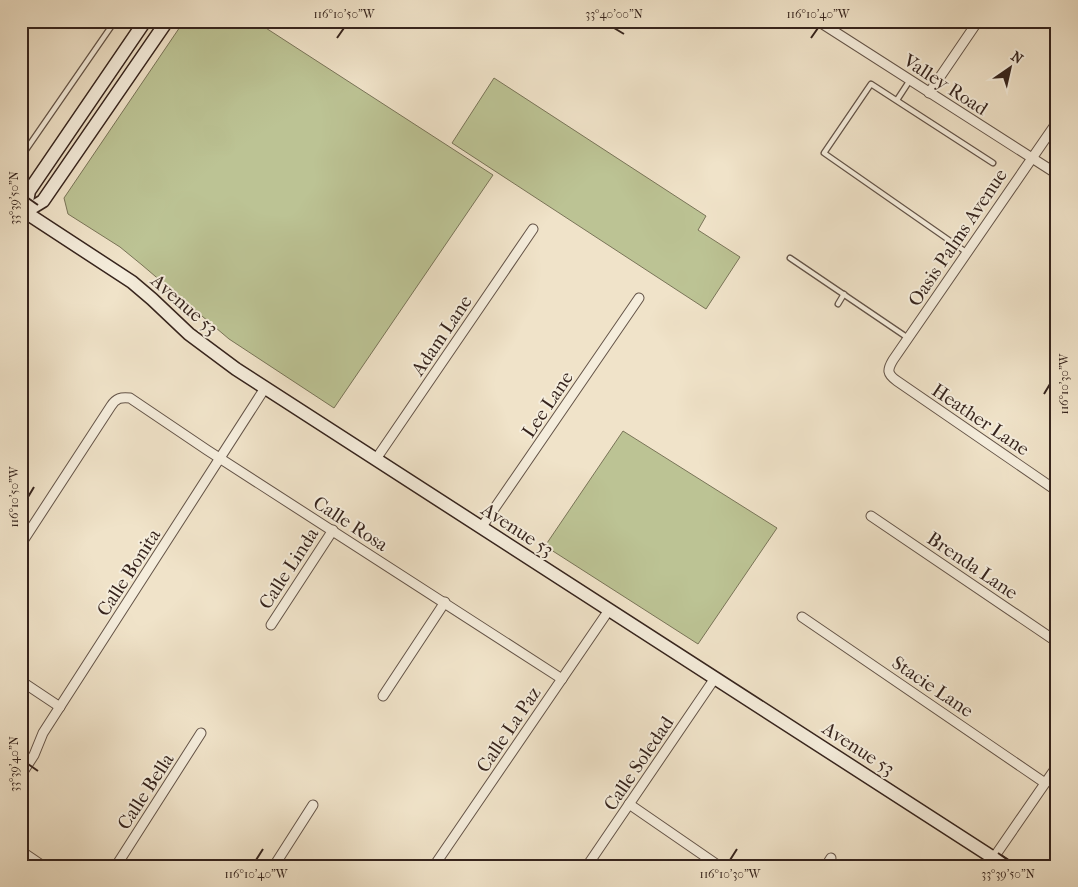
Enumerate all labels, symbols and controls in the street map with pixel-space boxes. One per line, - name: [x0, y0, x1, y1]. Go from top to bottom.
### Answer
- text: 116°10'50"W: [314, 7, 376, 21]
- text: 33°40'00"N: [585, 7, 643, 21]
- text: 116°10'40"W: [787, 7, 851, 21]
- north arrow: [986, 42, 1036, 92]
- text: N: [1008, 48, 1026, 68]
- street label: Valley Road: [898, 49, 992, 121]
- street label: Oasis Palms Avenue: [904, 165, 1012, 310]
- text: 33°39'50"N: [7, 171, 21, 225]
- street label: Avenue 53: [146, 269, 222, 340]
- street label: Adam Lane: [406, 291, 477, 381]
- text: 116°10'30"W: [1057, 352, 1071, 414]
- street label: Lee Lane: [518, 367, 578, 442]
- street label: Heather Lane: [928, 379, 1033, 460]
- text: 116°10'50"W: [7, 465, 21, 528]
- street label: Calle Rosa: [309, 492, 392, 556]
- street label: Avenue 53: [476, 498, 558, 561]
- street label: Calle Linda: [254, 524, 323, 613]
- street label: Calle Bonita: [93, 525, 165, 620]
- street label: Brenda Lane: [923, 527, 1022, 604]
- street label: Stacie Lane: [888, 652, 977, 722]
- street label: Calle La Paz: [472, 683, 545, 776]
- street label: Calle Soledad: [599, 712, 679, 815]
- street label: Avenue 53: [817, 717, 899, 780]
- text: 33°39'40"N: [7, 736, 21, 792]
- street label: Calle Bella: [113, 749, 179, 834]
- text: 116°10'40"W: [225, 867, 289, 881]
- text: 116°10'30"W: [700, 867, 762, 881]
- text: 33°39'50"N: [981, 867, 1035, 881]

